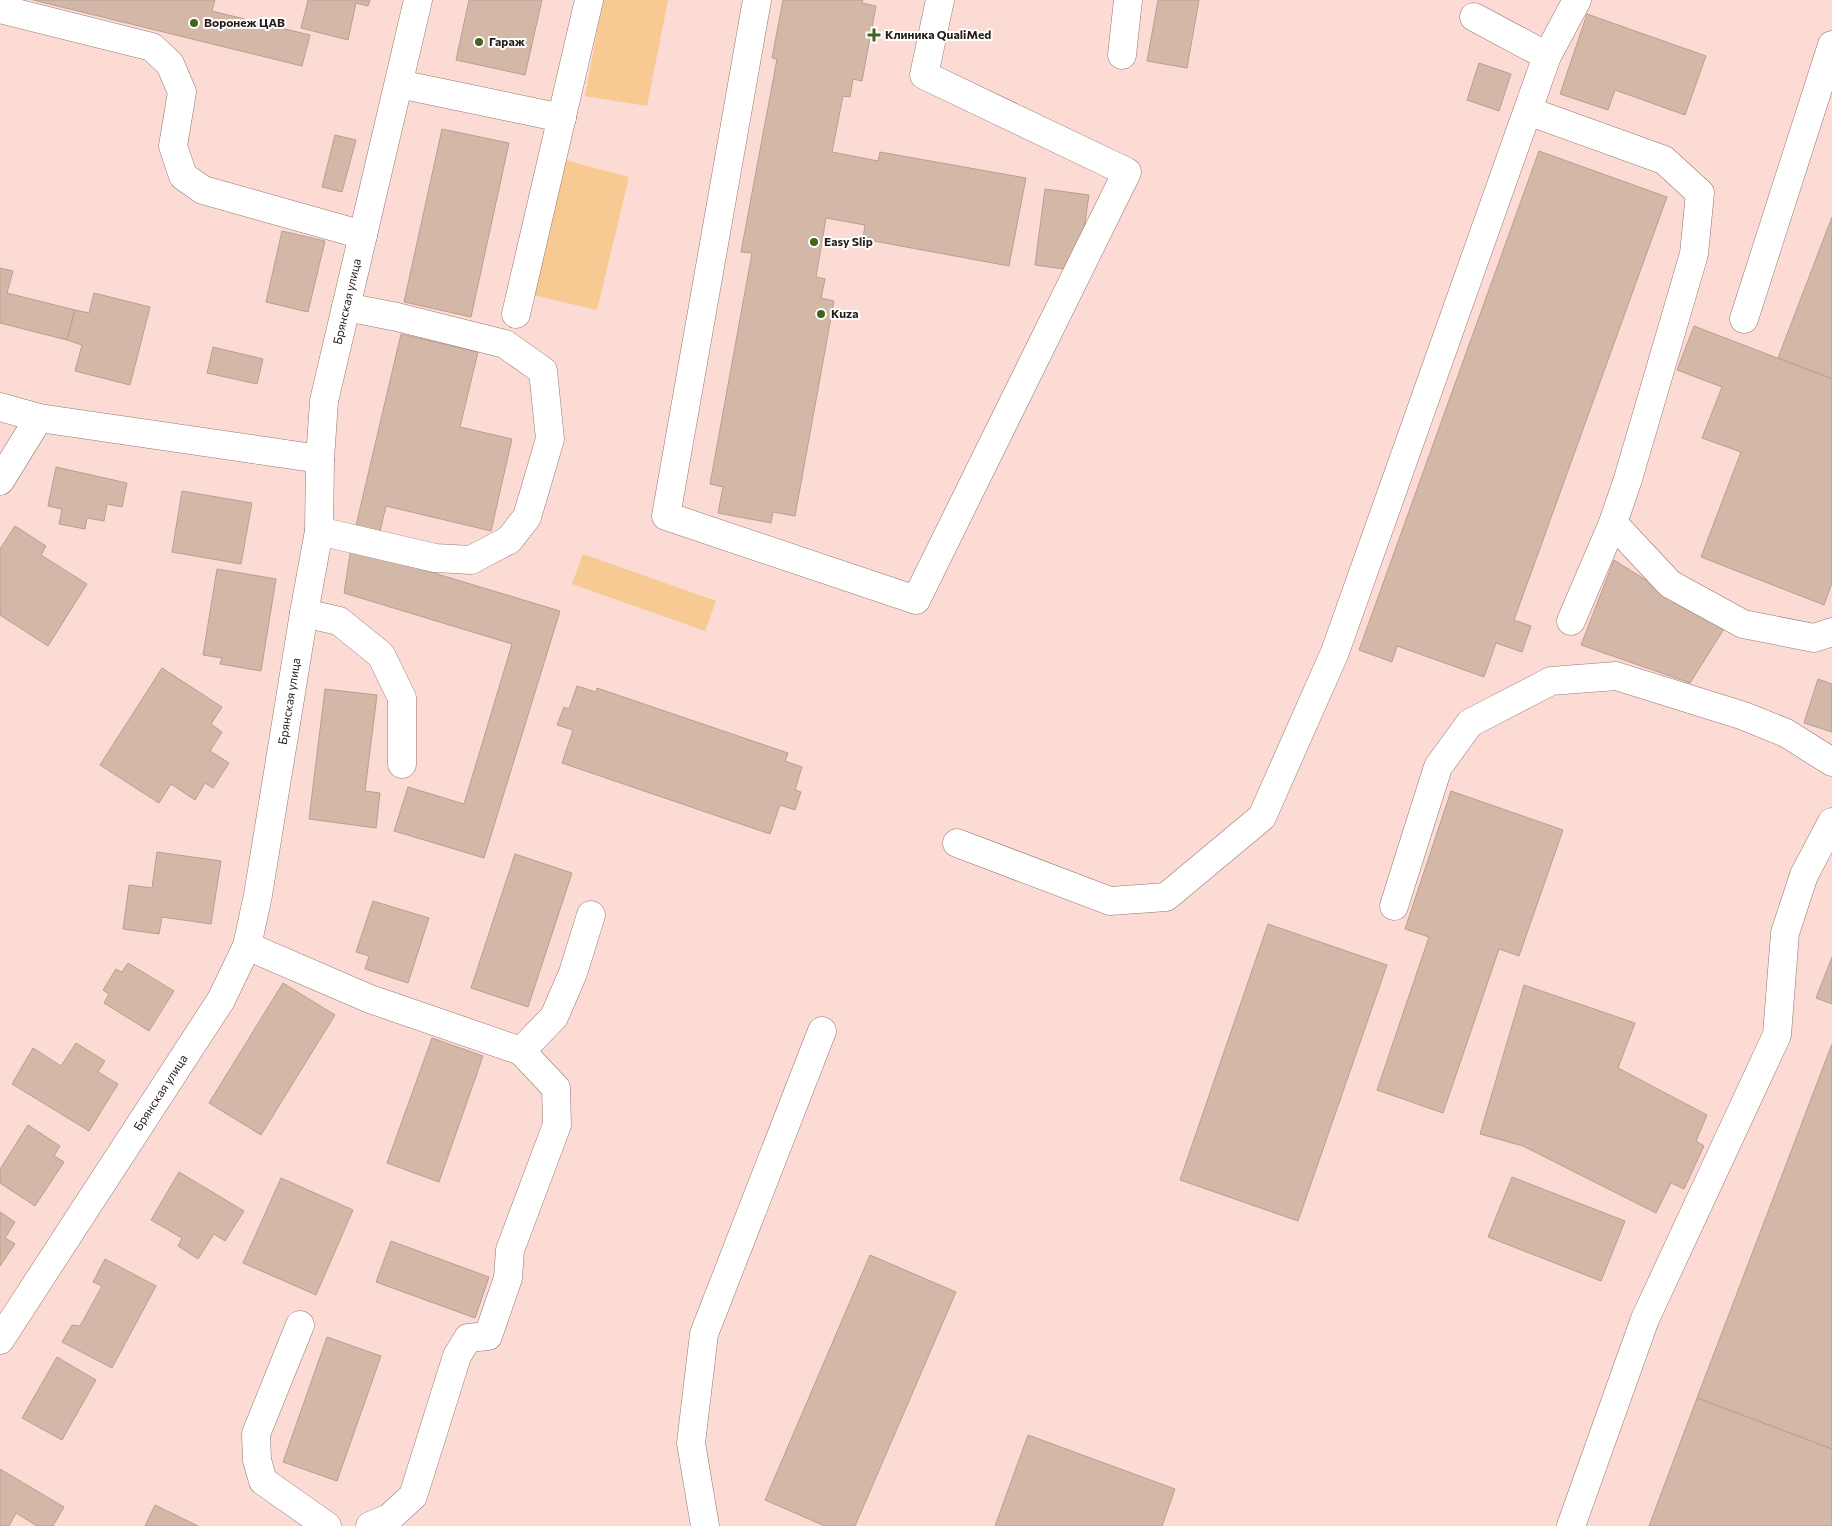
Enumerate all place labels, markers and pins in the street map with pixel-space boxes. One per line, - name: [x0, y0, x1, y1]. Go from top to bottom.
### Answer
- place label: Воронеж ЦАВ: [204, 15, 285, 29]
- marker: Воронеж ЦАВ: [188, 17, 200, 29]
- place label: Клиника QualiMed: [885, 27, 991, 41]
- marker: Клиника QualiMed: [867, 28, 881, 42]
- place label: Гараж: [489, 34, 526, 48]
- marker: Гараж: [473, 36, 485, 48]
- place label: Easy Slip: [824, 234, 873, 248]
- marker: Easy Slip: [808, 236, 820, 248]
- place label: Kuza: [831, 306, 859, 320]
- marker: Kuza: [815, 308, 827, 320]

